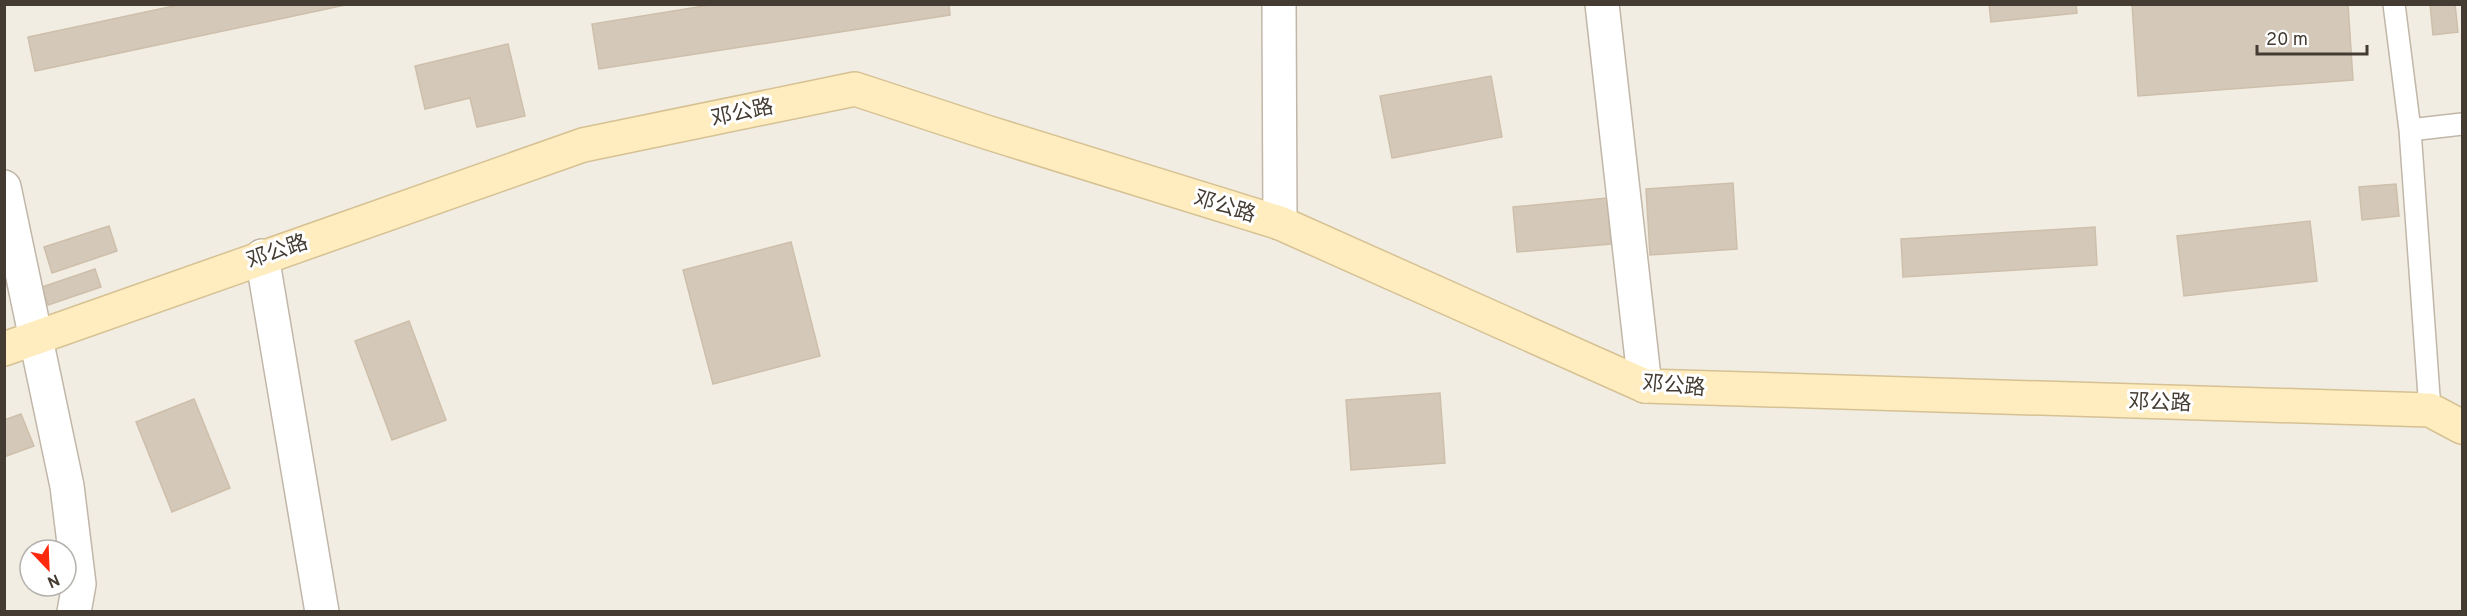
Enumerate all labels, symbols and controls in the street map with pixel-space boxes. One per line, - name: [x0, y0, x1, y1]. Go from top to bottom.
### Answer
- scale bar: [2257, 18, 2366, 56]
- text: 20 m: [2266, 29, 2308, 52]
- street label: 邓公路: [709, 94, 776, 133]
- street label: 邓公路: [1190, 185, 1259, 230]
- street label: 邓公路: [243, 229, 312, 275]
- street label: 邓公路: [1641, 370, 1706, 403]
- street label: 邓公路: [2128, 389, 2192, 418]
- north arrow: [18, 538, 78, 598]
- text: N: [44, 569, 62, 591]

